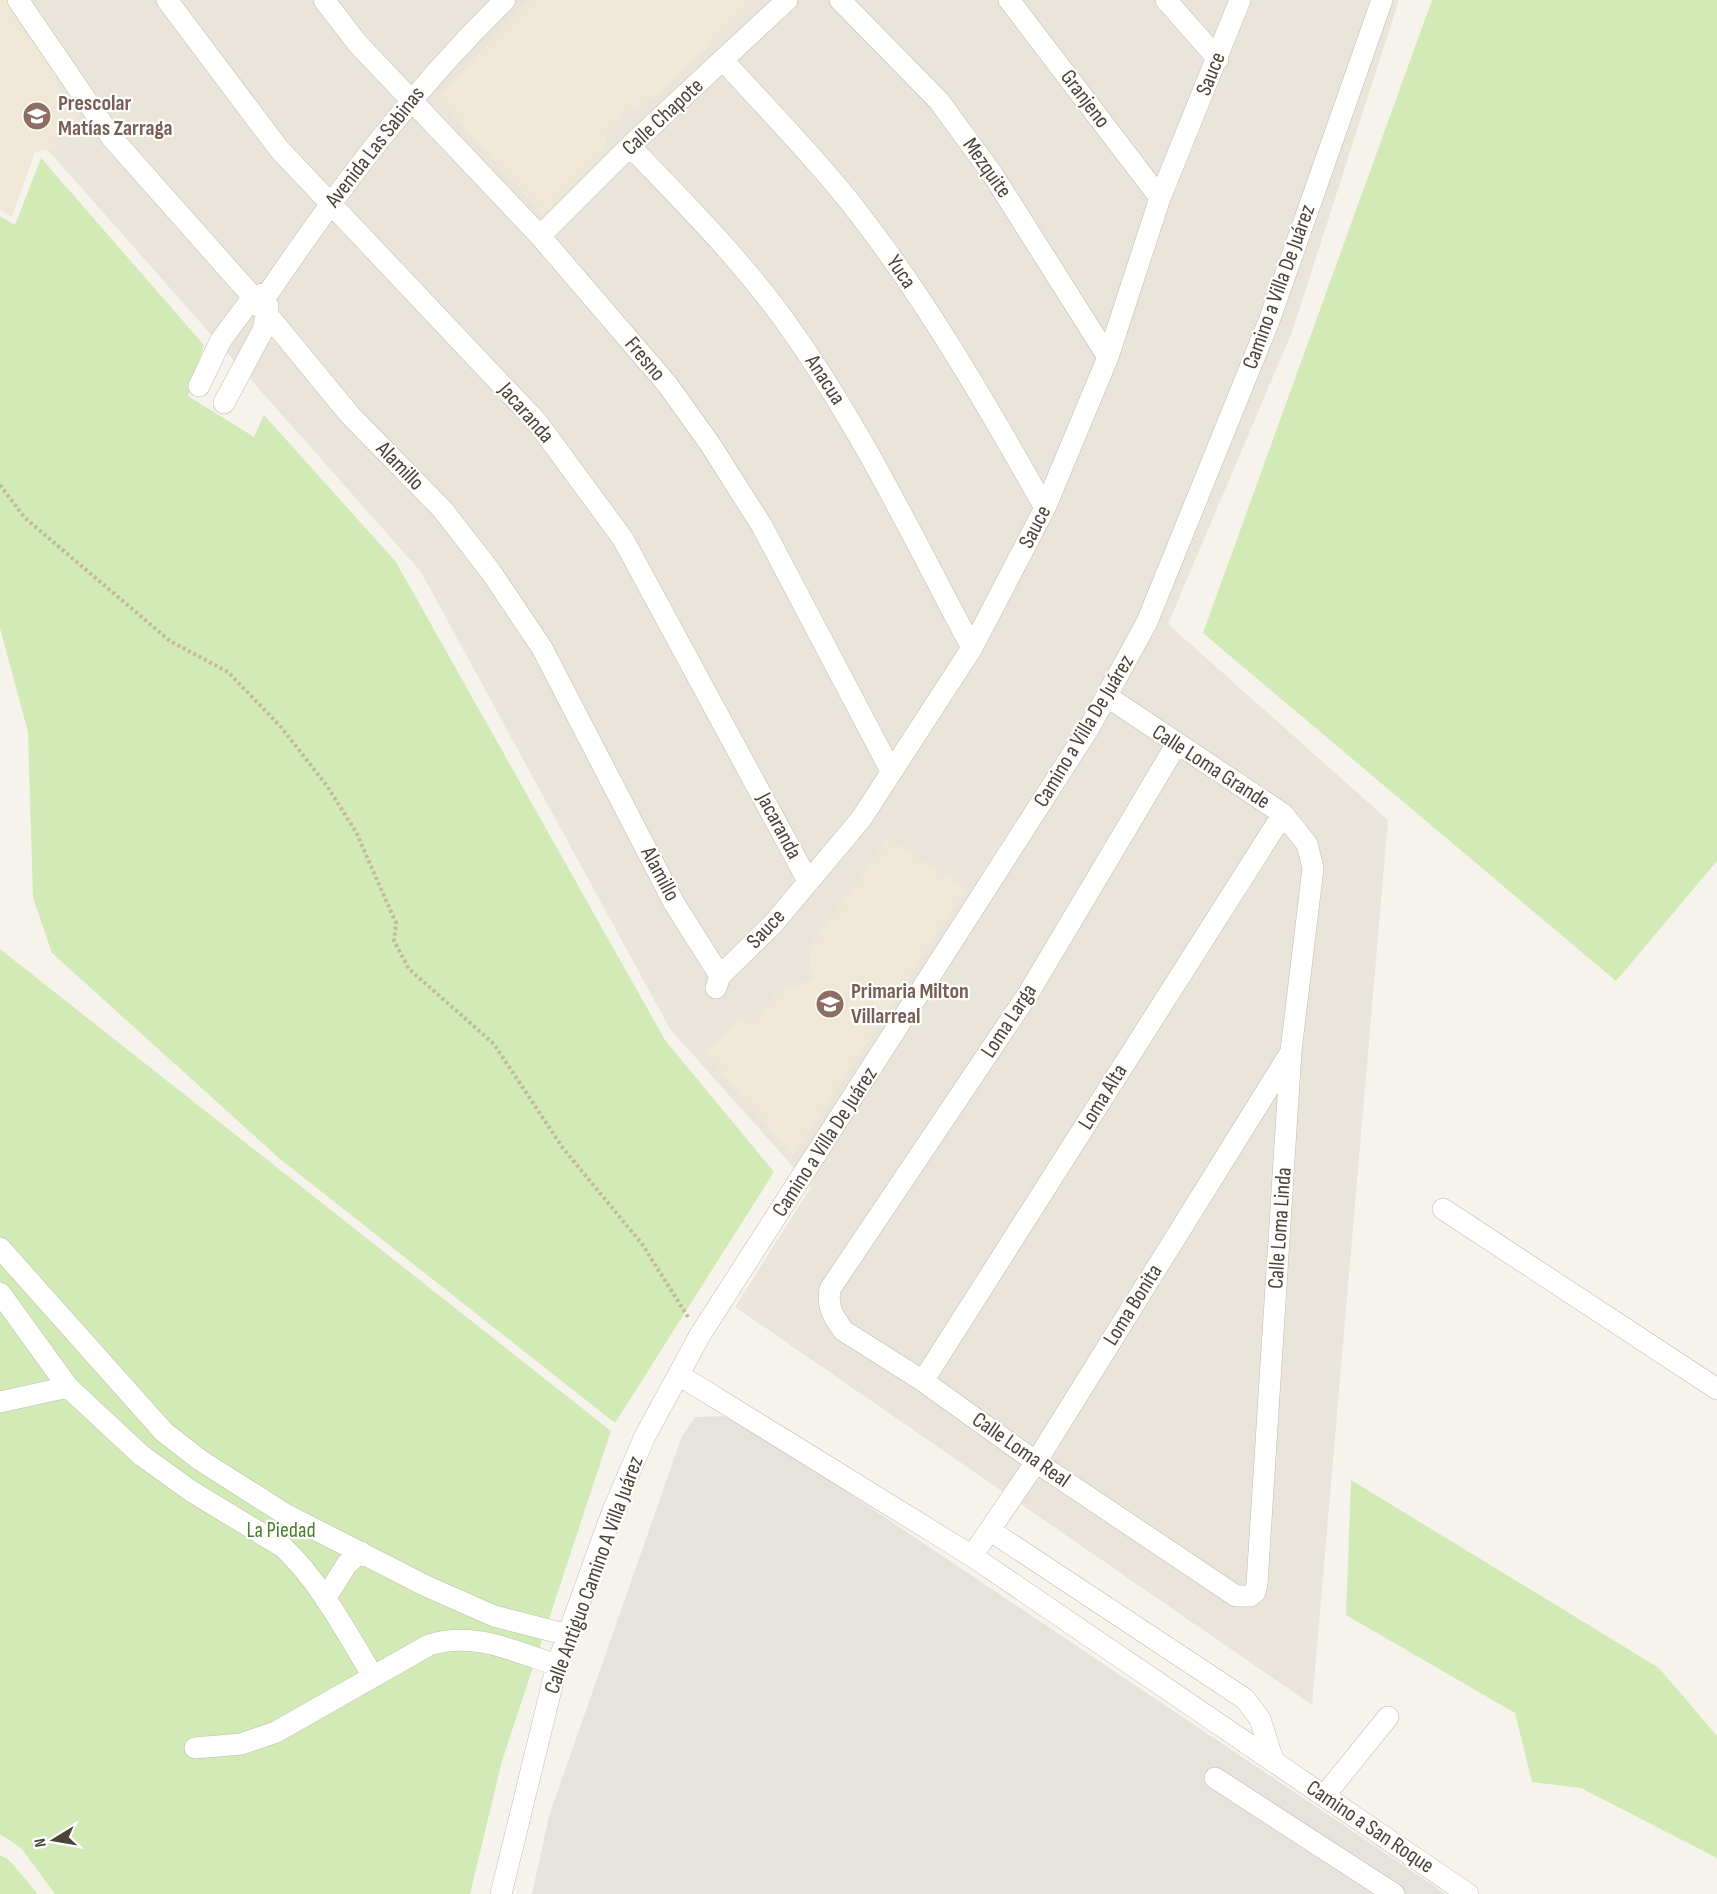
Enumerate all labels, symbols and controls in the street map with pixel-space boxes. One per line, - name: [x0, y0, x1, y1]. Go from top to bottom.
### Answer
- street label: Sauce: [1190, 48, 1232, 100]
- street label: Granjeno: [1054, 64, 1116, 134]
- street label: Calle Chapote: [617, 73, 709, 161]
- street label: Avenida Las Sabinas: [319, 81, 431, 214]
- place label: Prescolar Matías Zarraga: [58, 90, 172, 142]
- school or university icon: Prescolar Matías Zarraga: [21, 100, 53, 132]
- street label: Mezquite: [957, 133, 1017, 203]
- street label: Camino a Villa De Juárez: [1237, 201, 1321, 373]
- street label: Yuca: [880, 250, 922, 294]
- street label: Fresno: [619, 331, 671, 387]
- street label: Anacua: [798, 349, 851, 410]
- street label: Jacaranda: [492, 376, 560, 449]
- street label: Alamillo: [370, 435, 430, 496]
- street label: Sauce: [1013, 501, 1057, 553]
- street label: Camino a Villa De Juárez: [1028, 650, 1140, 812]
- street label: Calle Loma Grande: [1147, 719, 1275, 815]
- street label: Jacaranda: [750, 787, 808, 864]
- street label: Alamillo: [634, 841, 685, 906]
- street label: Sauce: [741, 903, 791, 955]
- place label: Primaria Milton Villarreal: [851, 978, 969, 1030]
- street label: Loma Larga: [975, 979, 1043, 1063]
- school or university icon: Primaria Milton Villarreal: [814, 988, 846, 1020]
- street label: Loma Alta: [1072, 1059, 1134, 1135]
- street label: Camino a Villa De Juárez: [767, 1062, 884, 1222]
- street label: Calle Loma Linda: [1262, 1166, 1298, 1290]
- street label: Loma Bonita: [1098, 1259, 1168, 1351]
- street label: Calle Loma Real: [967, 1406, 1075, 1494]
- street label: Calle Antiguo Camino A Villa Juárez: [538, 1452, 650, 1698]
- park label: La Piedad: [246, 1517, 316, 1544]
- street label: Camino a San Roque: [1301, 1774, 1439, 1880]
- north arrow: [24, 1810, 84, 1870]
- text: N: [31, 1837, 51, 1849]

